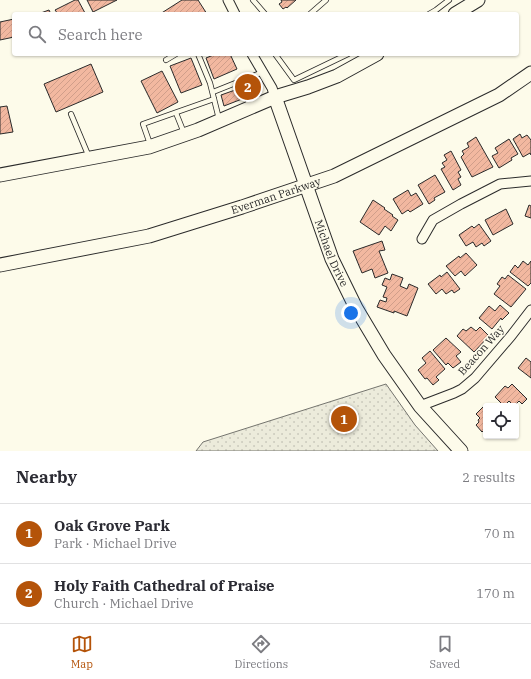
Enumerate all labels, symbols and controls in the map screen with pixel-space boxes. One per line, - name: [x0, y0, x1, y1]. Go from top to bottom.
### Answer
- search box: [12, 12, 519, 56]
- icon: search: [26, 23, 48, 45]
- text: Search here: [58, 25, 143, 44]
- pin: 2: [235, 72, 261, 102]
- street label: Everman Parkway: [229, 174, 323, 217]
- street label: Michael Drive: [312, 218, 351, 289]
- your location: [341, 303, 361, 323]
- street label: Beacon Way: [455, 322, 507, 378]
- map controls: [483, 403, 519, 439]
- button: locate: [483, 403, 519, 439]
- pin: 1: [331, 404, 357, 434]
- text: Nearby: [16, 466, 77, 488]
- text: 2 results: [462, 469, 515, 486]
- text: Oak Grove Park: [54, 516, 170, 535]
- text: 1: [25, 525, 33, 542]
- text: 70 m: [484, 525, 515, 542]
- text: Park · Michael Drive: [54, 535, 177, 552]
- text: Holy Faith Cathedral of Praise: [54, 576, 275, 595]
- text: 2: [25, 585, 33, 602]
- text: 170 m: [476, 585, 515, 602]
- text: Church · Michael Drive: [54, 595, 193, 612]
- tab: Map: [71, 633, 93, 671]
- tab: Directions: [234, 633, 288, 671]
- tab: Saved: [429, 633, 460, 671]

